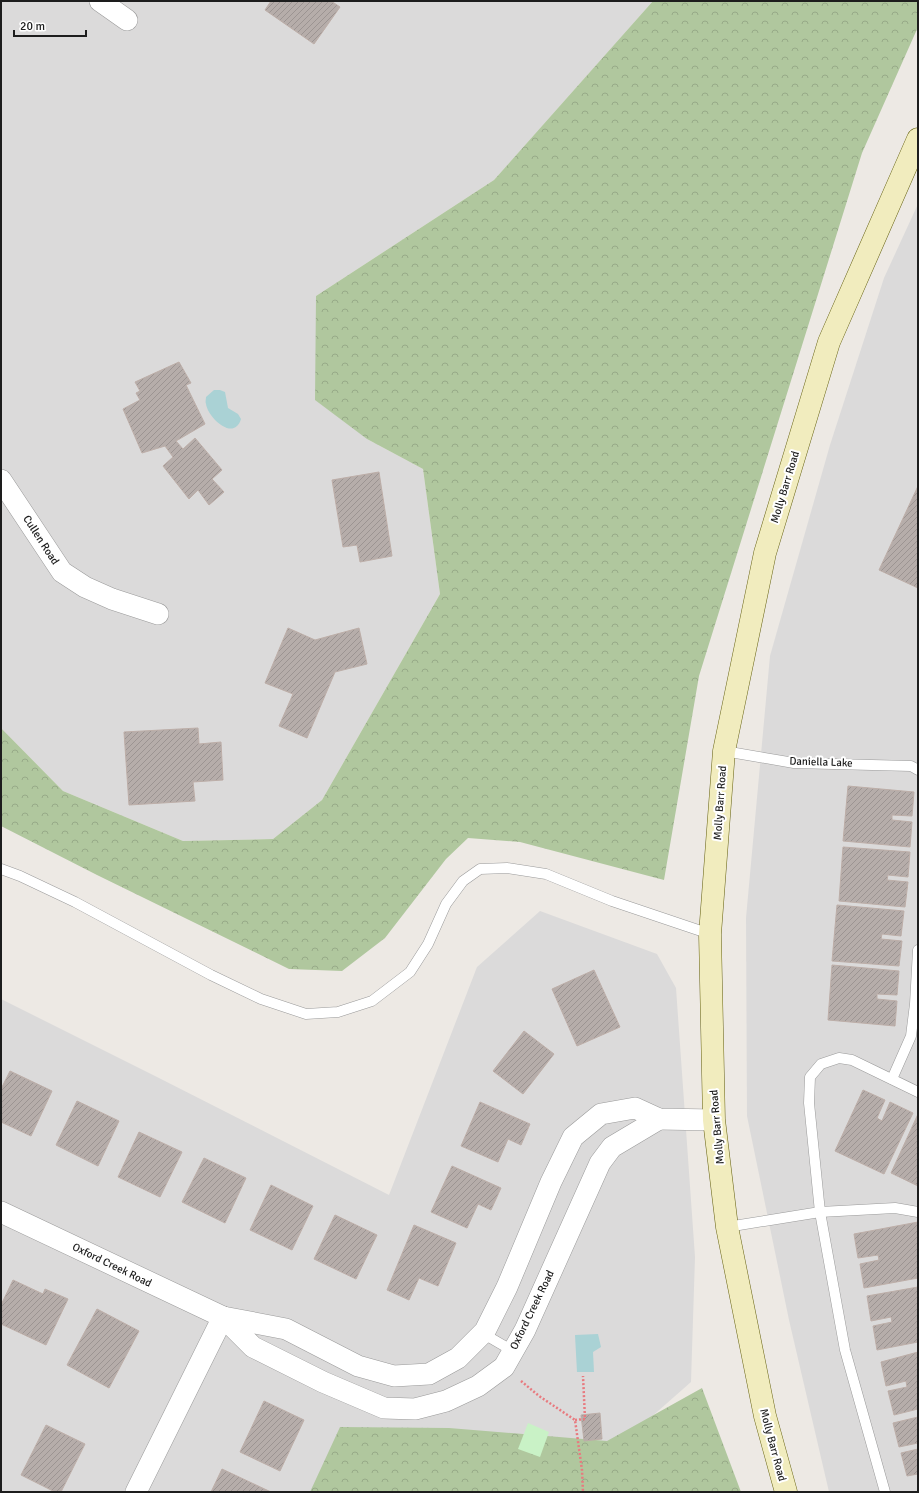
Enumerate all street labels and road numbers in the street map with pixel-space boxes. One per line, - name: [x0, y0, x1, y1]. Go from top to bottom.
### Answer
- street label: Molly Barr Road: [768, 449, 802, 525]
- street label: Cullen Road: [20, 513, 62, 567]
- street label: Daniella Lake: [789, 754, 853, 770]
- street label: Molly Barr Road: [711, 765, 729, 841]
- street label: Molly Barr Road: [707, 1089, 727, 1165]
- street label: Oxford Creek Road: [70, 1240, 154, 1290]
- street label: Oxford Creek Road: [507, 1268, 557, 1352]
- street label: Molly Barr Road: [757, 1407, 789, 1483]

